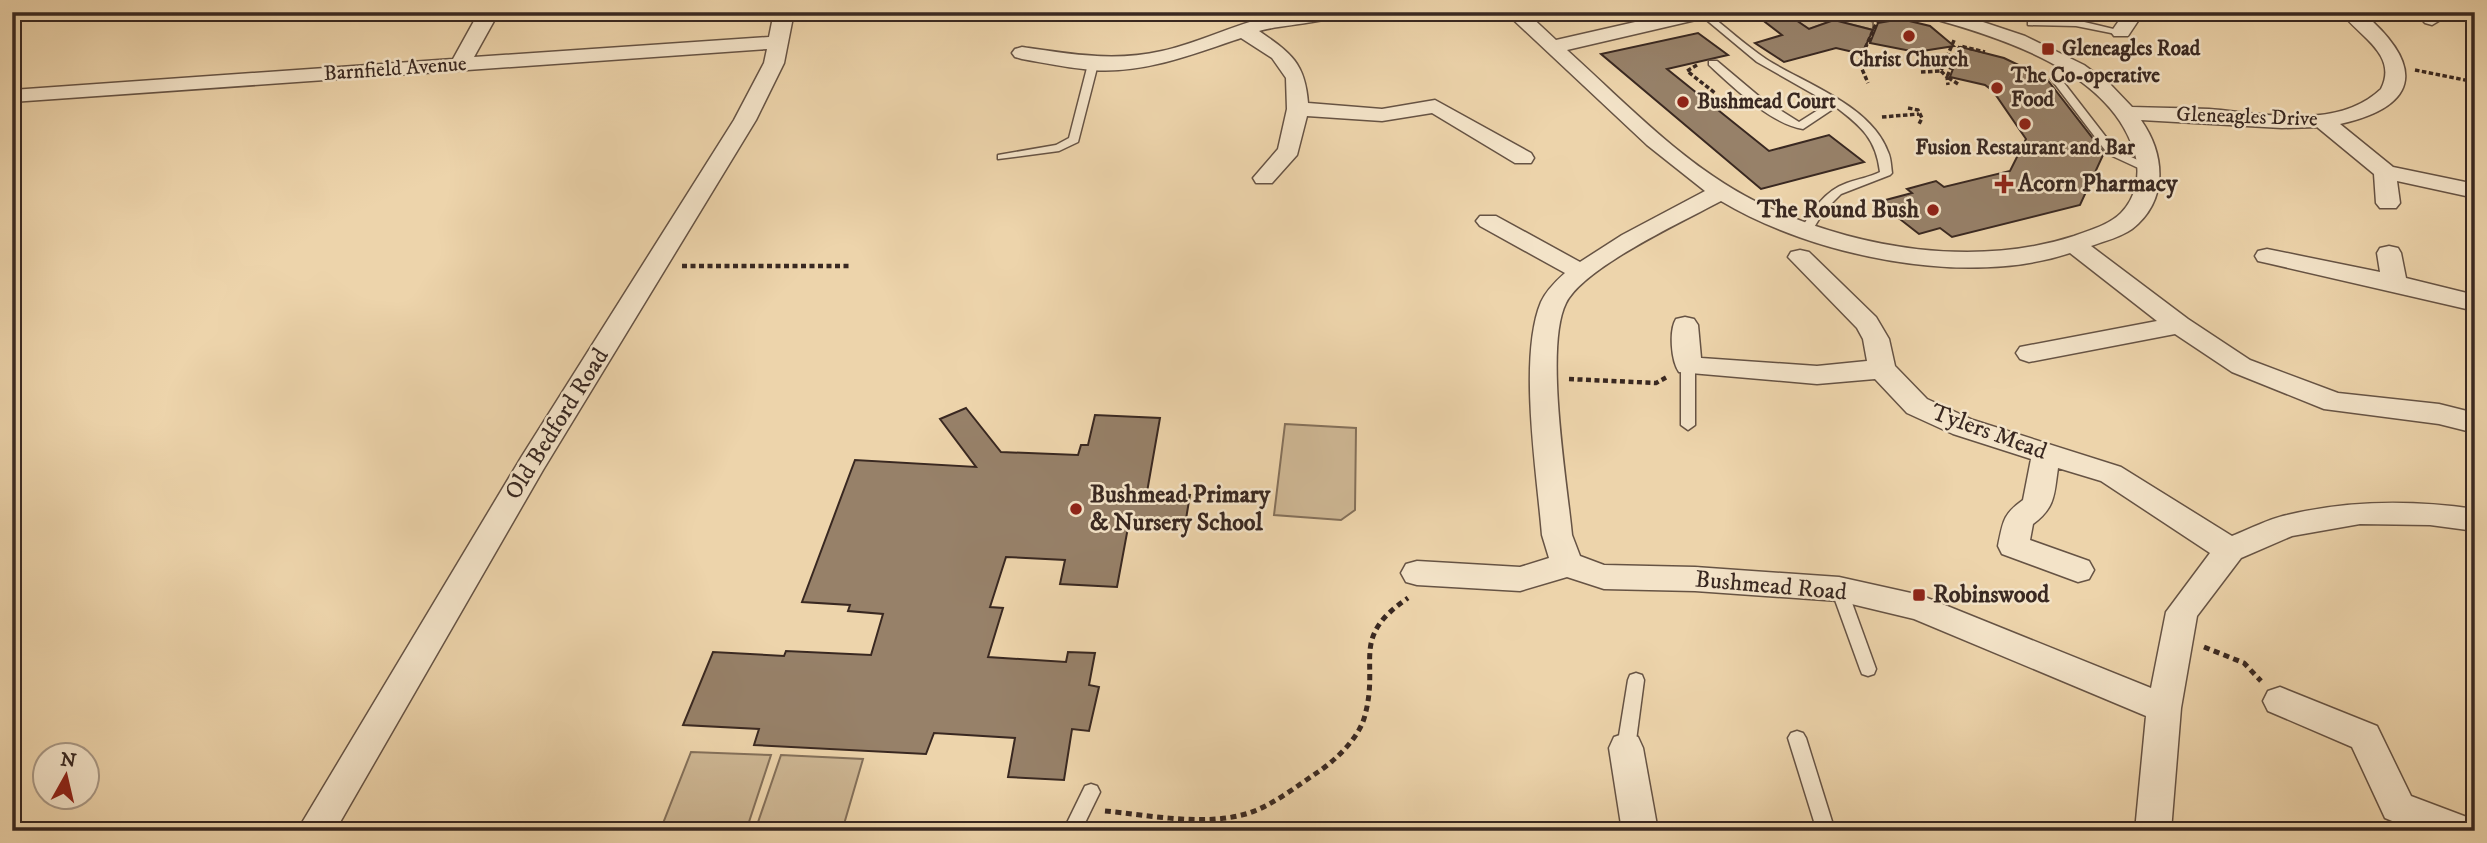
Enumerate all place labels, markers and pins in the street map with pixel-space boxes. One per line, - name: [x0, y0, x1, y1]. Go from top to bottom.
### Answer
- marker: Christ Church: [1901, 28, 1917, 44]
- place label: Gleneagles Road: [2062, 36, 2201, 62]
- marker: Gleneagles Road: [2040, 41, 2056, 57]
- place label: Christ Church: [1849, 47, 1970, 73]
- place label: The Co-operative Food: [2010, 63, 2160, 113]
- marker: The Co-operative Food: [1989, 80, 2005, 96]
- place label: Bushmead Court: [1697, 89, 1836, 115]
- marker: Bushmead Court: [1675, 94, 1691, 110]
- marker: Fusion Restaurant and Bar: [2017, 116, 2033, 132]
- place label: Fusion Restaurant and Bar: [1915, 135, 2136, 161]
- place label: Acorn Pharmacy: [2017, 169, 2178, 199]
- marker: Acorn Pharmacy: [1996, 176, 2012, 192]
- place label: The Round Bush: [1756, 195, 1919, 225]
- marker: The Round Bush: [1925, 202, 1941, 218]
- place label: Bushmead Primary & Nursery School: [1090, 480, 1271, 538]
- marker: Bushmead Primary & Nursery School: [1068, 501, 1084, 517]
- place label: Robinswood: [1933, 580, 2050, 610]
- marker: Robinswood: [1911, 587, 1927, 603]

